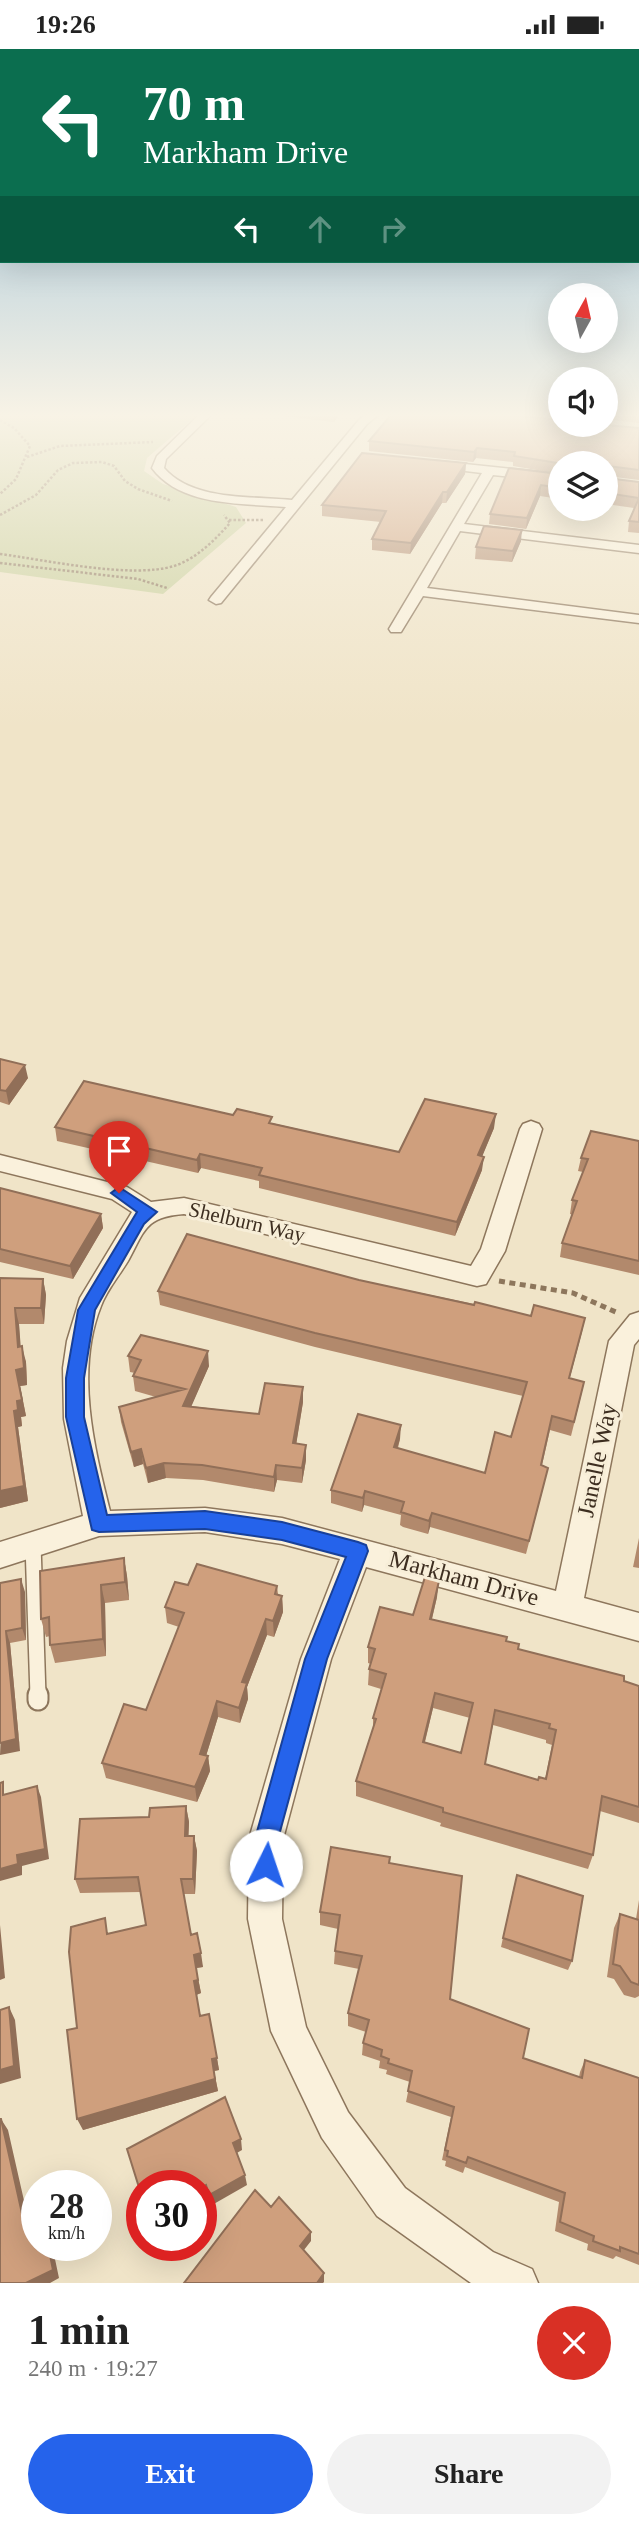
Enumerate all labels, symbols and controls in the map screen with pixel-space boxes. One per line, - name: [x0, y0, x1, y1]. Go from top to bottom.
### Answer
- text: 19:26: [35, 10, 96, 39]
- text: 70 m: [143, 76, 245, 131]
- icon: left: [28, 77, 119, 168]
- text: Markham Drive: [143, 134, 348, 170]
- icon: left: [228, 210, 266, 248]
- icon: ahead: [301, 210, 339, 248]
- icon: right: [374, 210, 412, 248]
- north arrow: [548, 283, 618, 353]
- map controls: [548, 283, 618, 521]
- button: sound: [548, 367, 618, 437]
- button: layers: [548, 451, 618, 521]
- pin: [89, 1121, 149, 1193]
- icon: arrive: [100, 1132, 138, 1170]
- street label: Shelburn Way: [186, 1197, 308, 1247]
- street label: Janelle Way: [572, 1401, 622, 1519]
- street label: Markham Drive: [386, 1546, 542, 1610]
- position arrow: [229, 1828, 303, 1902]
- speed limit sign: 30: [126, 2170, 217, 2261]
- text: 28: [49, 2187, 84, 2226]
- text: km/h: [48, 2223, 85, 2243]
- button: close: [537, 2306, 611, 2380]
- text: 1 min: [28, 2307, 130, 2353]
- text: 240 m · 19:27: [28, 2356, 158, 2381]
- button: Exit: [28, 2434, 313, 2514]
- button: Share: [327, 2434, 611, 2514]

